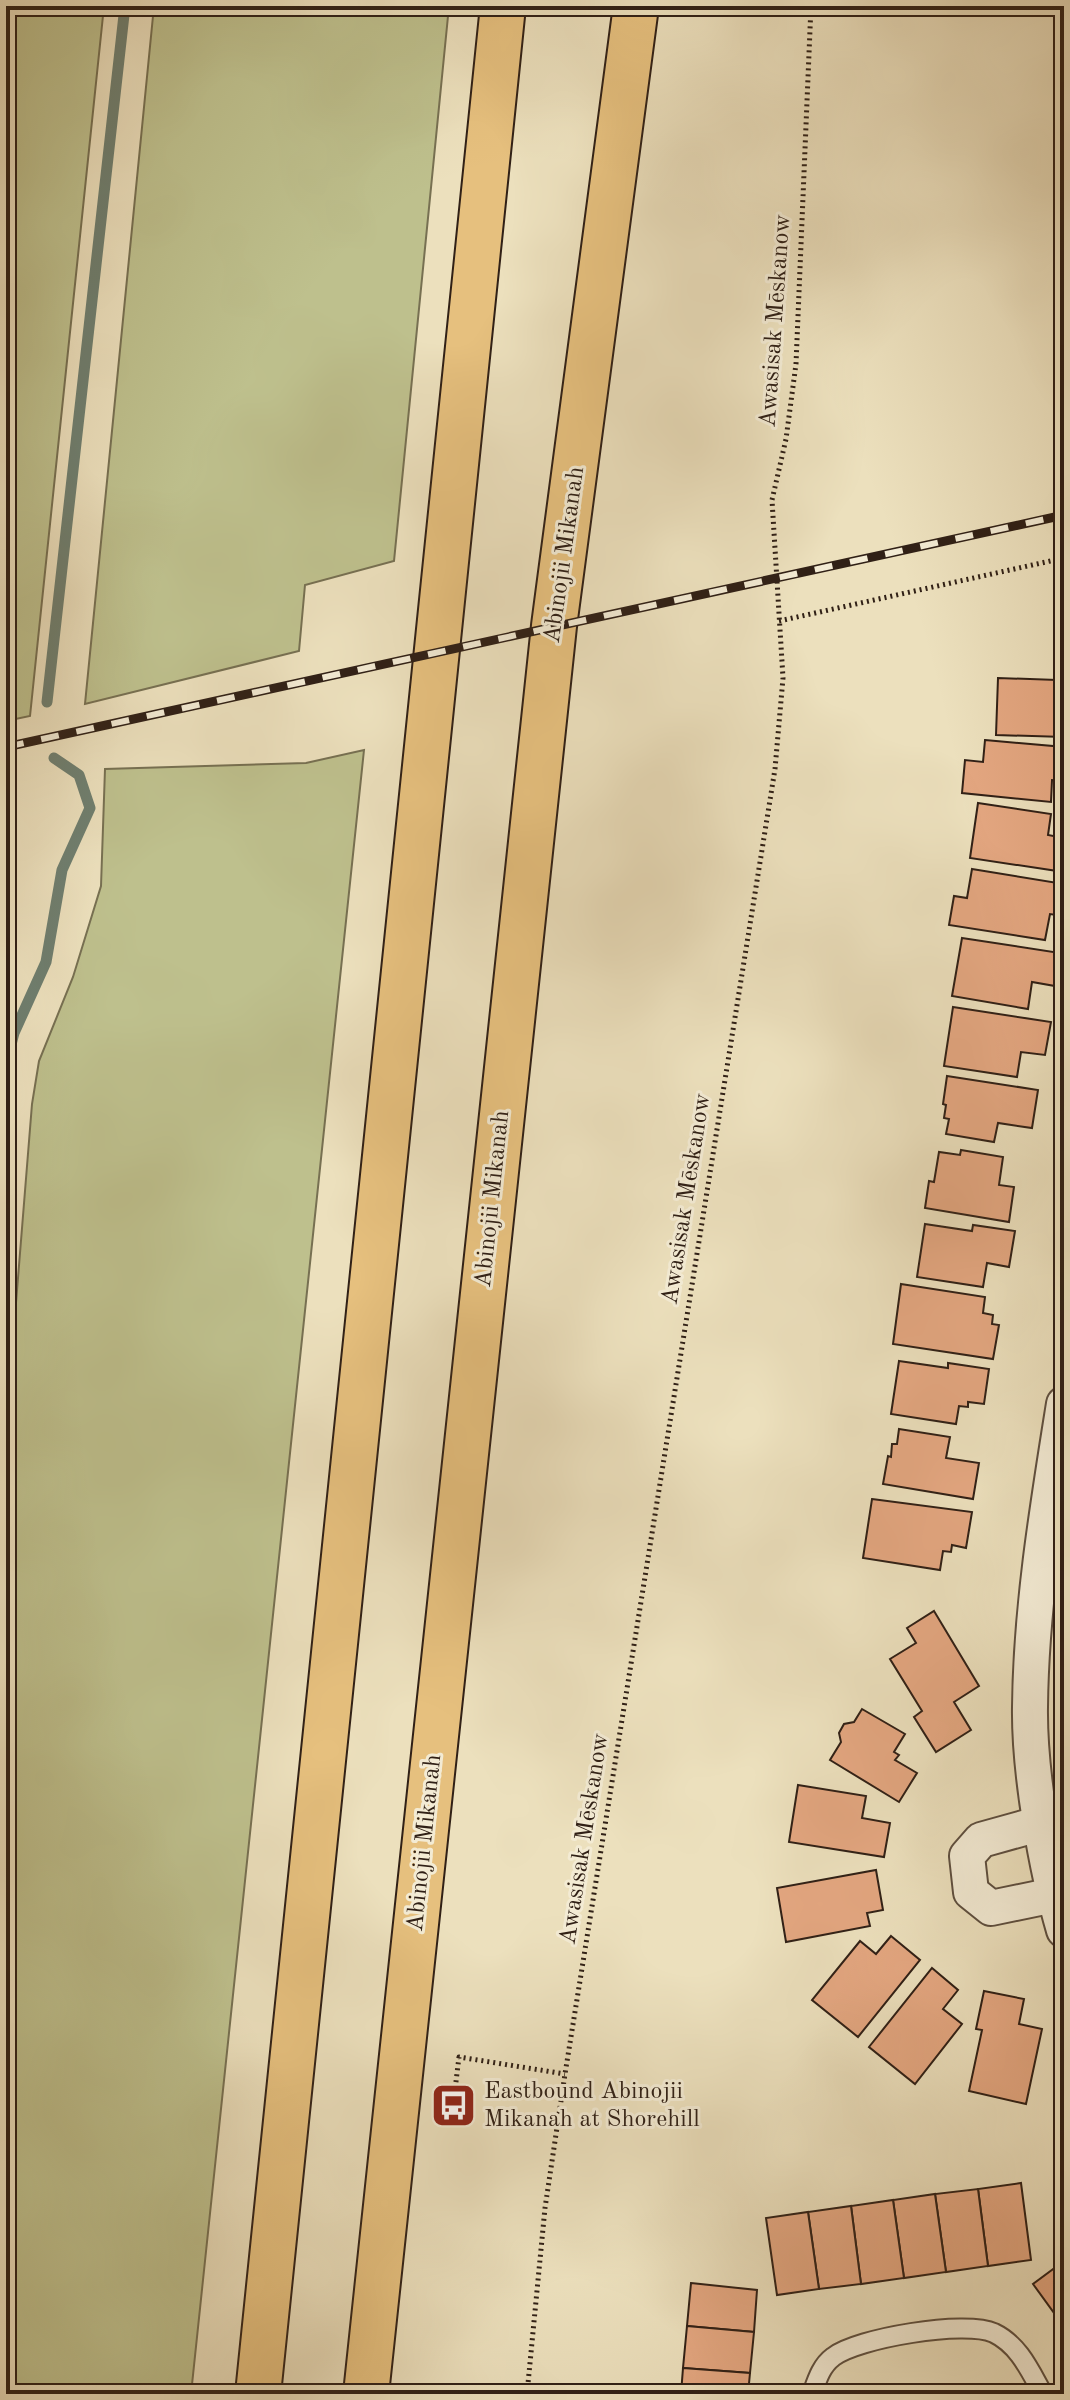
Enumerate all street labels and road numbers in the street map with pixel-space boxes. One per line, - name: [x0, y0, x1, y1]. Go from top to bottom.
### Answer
- street label: Awasisak Mēskanow: [757, 213, 795, 429]
- street label: Abinojii Mikanah: [541, 465, 589, 645]
- street label: Awasisak Mēskanow: [658, 1091, 716, 1307]
- street label: Abinojii Mikanah: [472, 1109, 514, 1289]
- street label: Awasisak Mēskanow: [556, 1731, 614, 1947]
- street label: Abinojii Mikanah: [404, 1753, 446, 1933]

